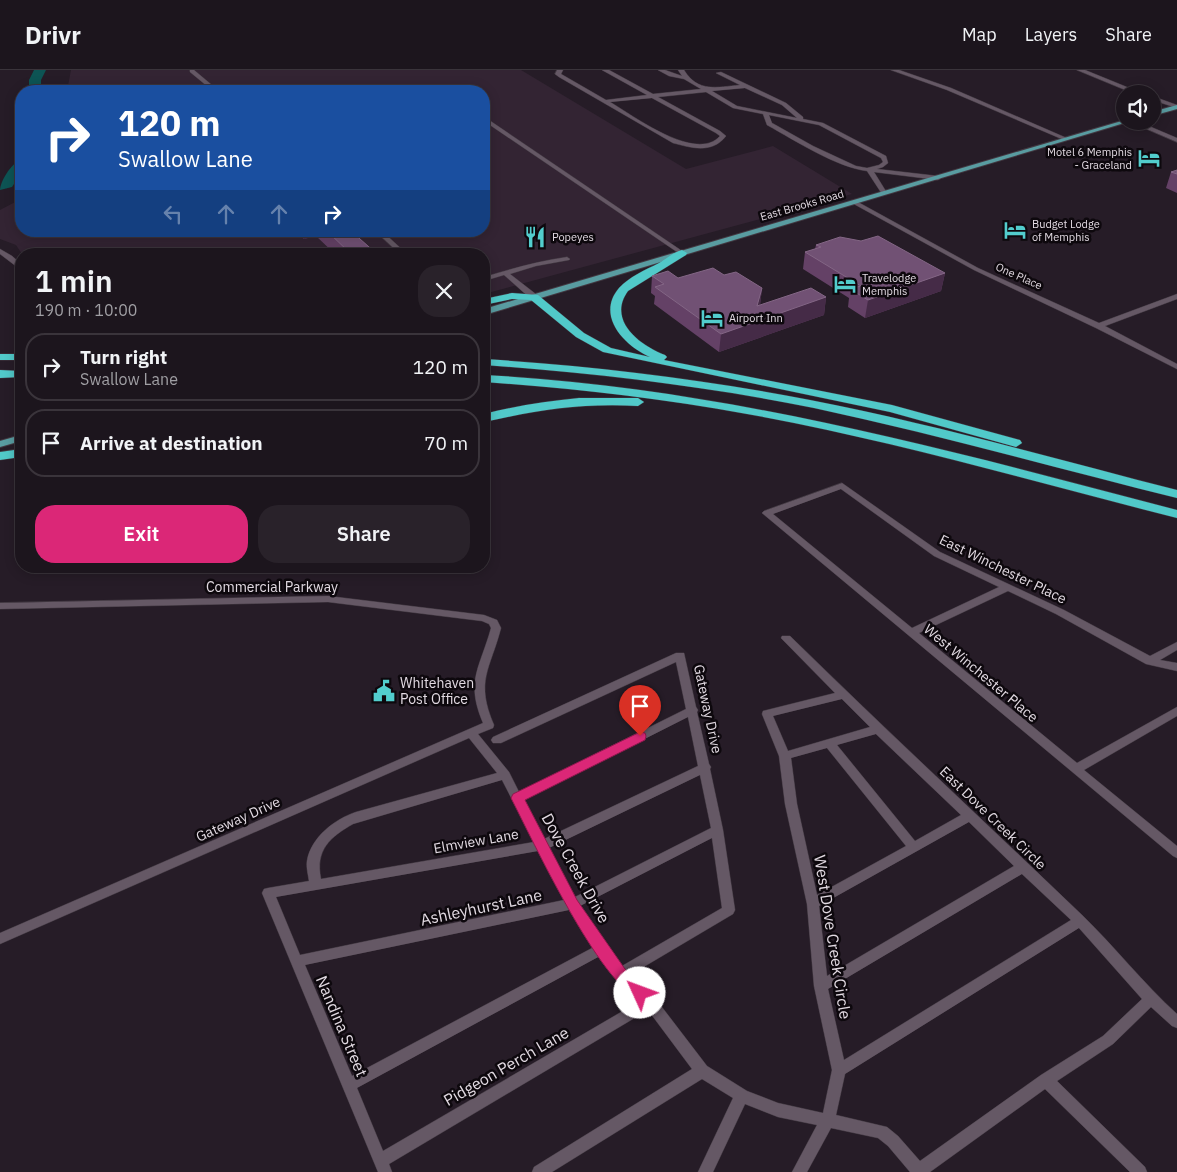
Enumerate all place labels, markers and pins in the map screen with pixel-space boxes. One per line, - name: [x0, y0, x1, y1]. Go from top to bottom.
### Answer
- place label: Motel 6 Memphis - Graceland: [1047, 145, 1132, 172]
- hotel icon: Motel 6 Memphis - Graceland: [1136, 145, 1162, 171]
- hotel icon: Budget Lodge of Memphis: [1002, 217, 1028, 243]
- place label: Budget Lodge of Memphis: [1032, 217, 1100, 244]
- restaurant icon: Popeyes: [522, 224, 548, 250]
- place label: Popeyes: [552, 230, 594, 244]
- hotel icon: Travelodge Memphis: [832, 271, 858, 297]
- place label: Travelodge Memphis: [862, 271, 916, 298]
- hotel icon: Airport Inn: [699, 305, 725, 331]
- place label: Airport Inn: [729, 311, 783, 325]
- place label: Whitehaven Post Office: [400, 674, 474, 708]
- public building icon: Whitehaven Post Office: [371, 678, 397, 704]
- pin: [619, 685, 661, 736]

